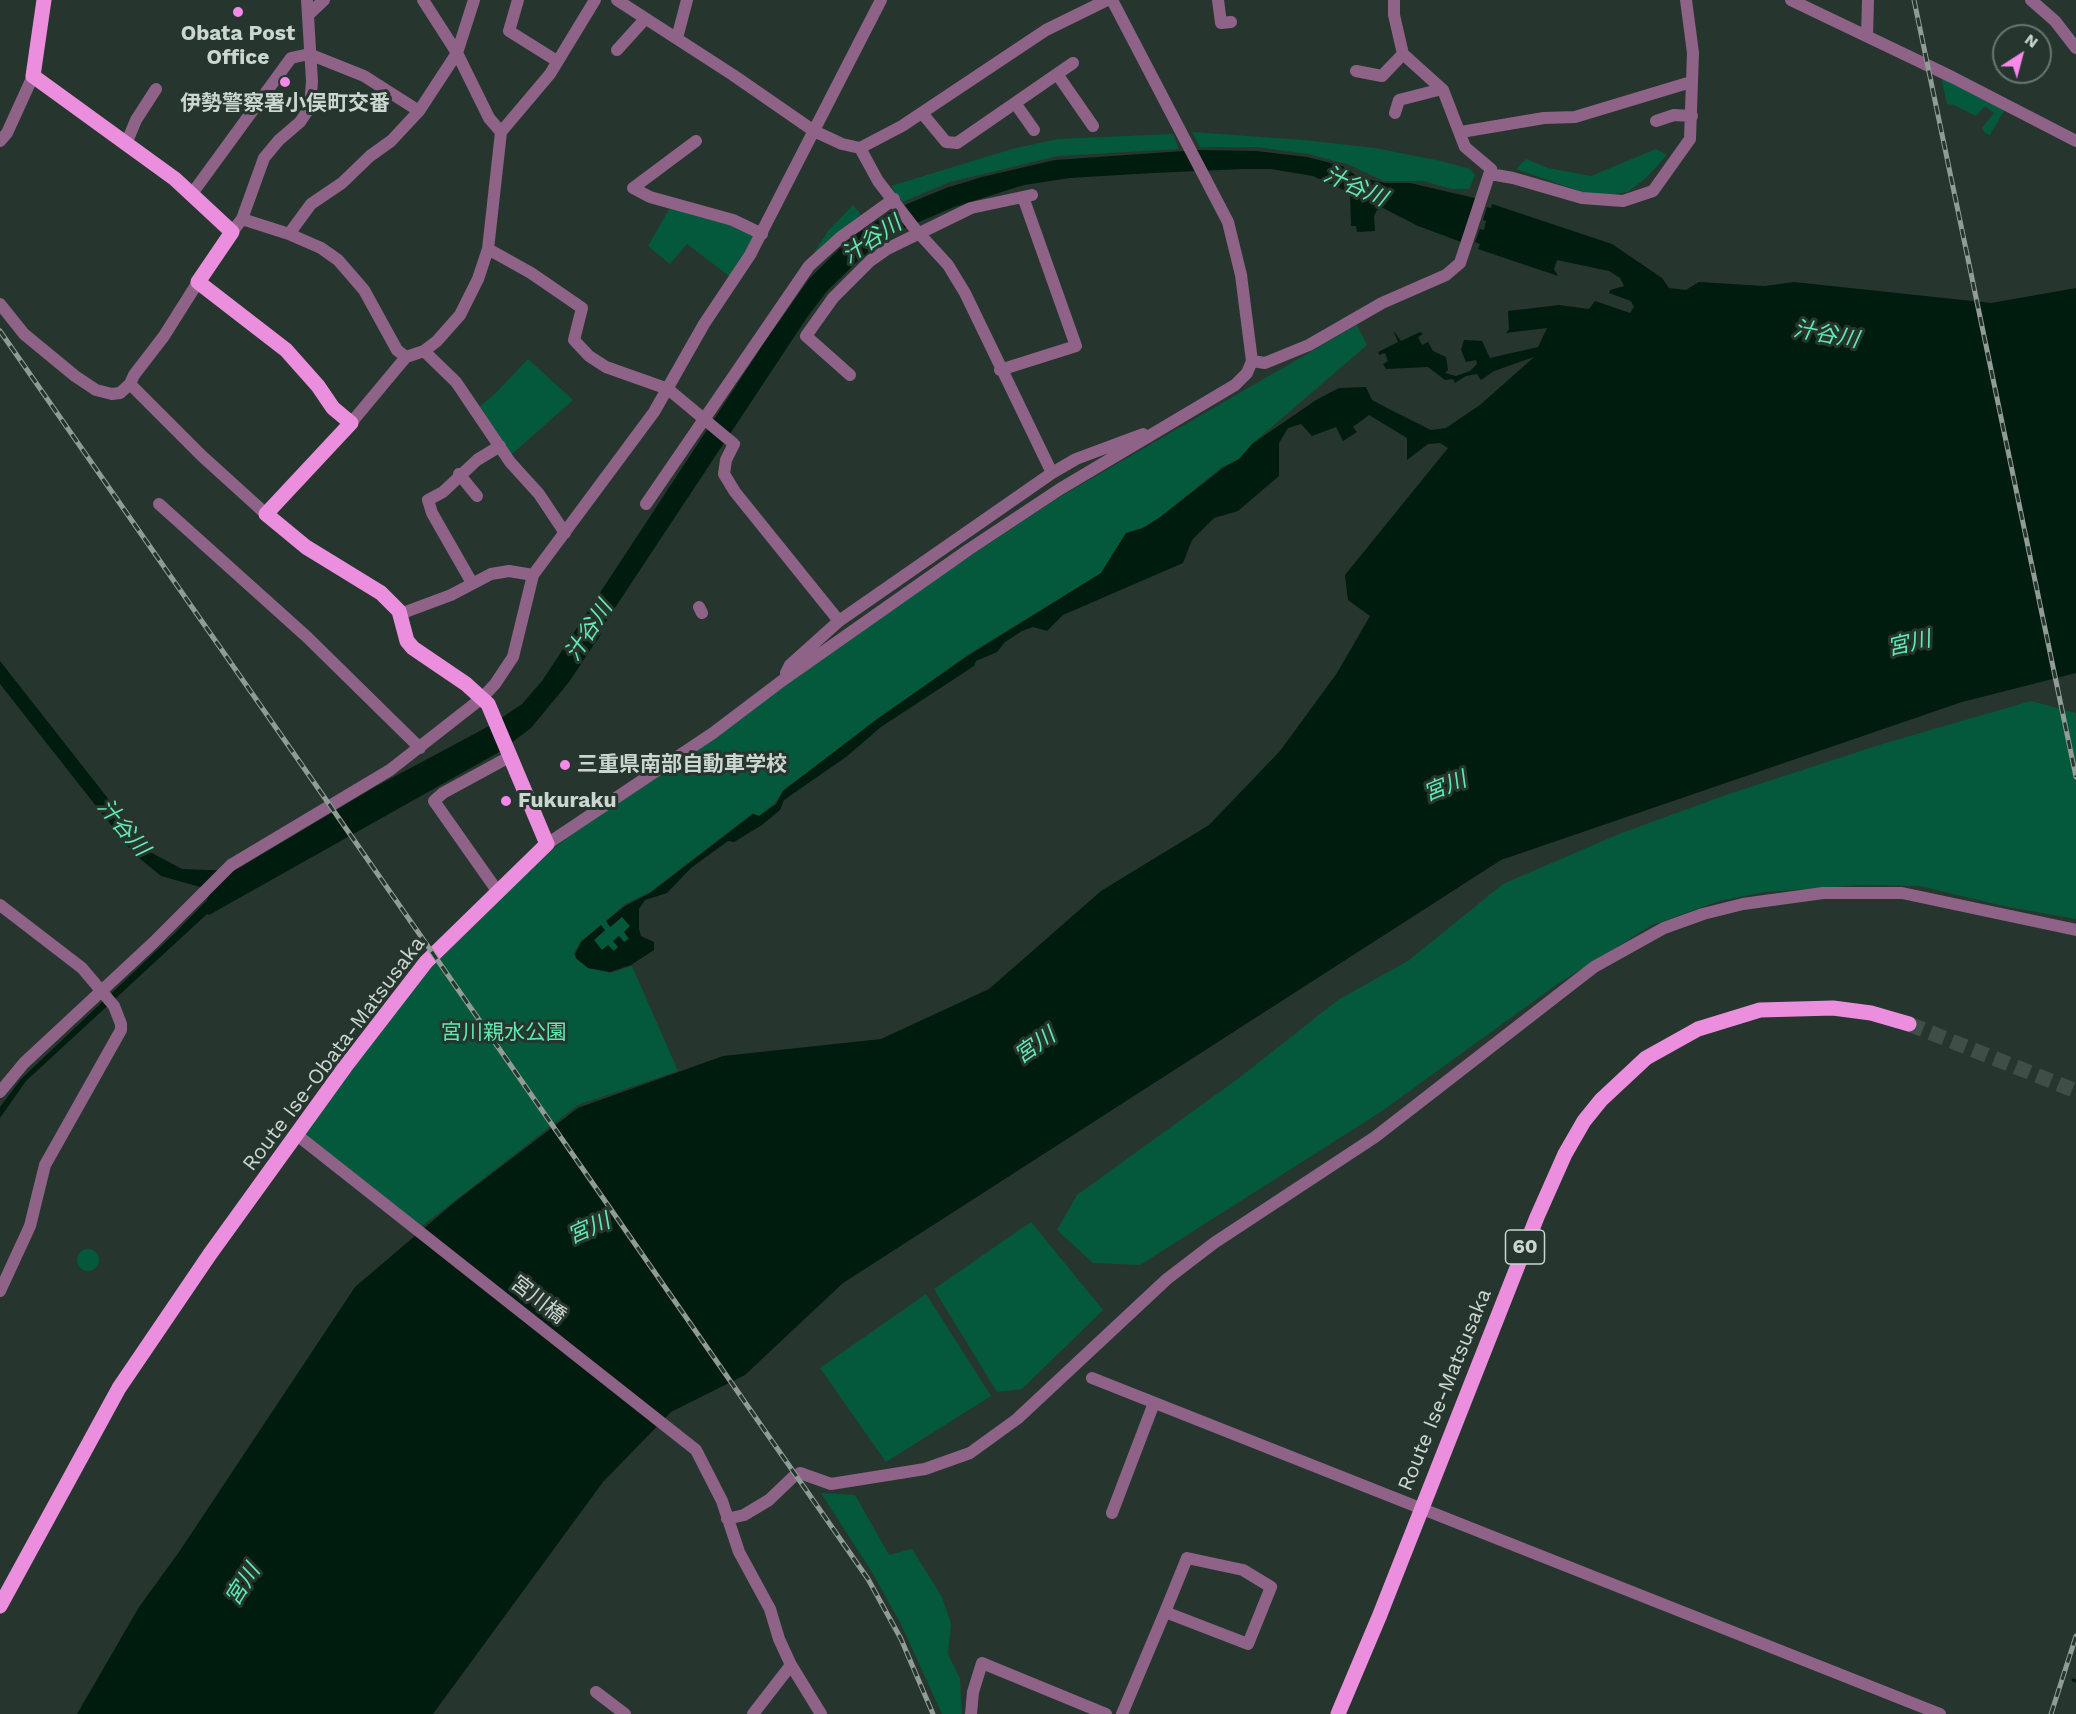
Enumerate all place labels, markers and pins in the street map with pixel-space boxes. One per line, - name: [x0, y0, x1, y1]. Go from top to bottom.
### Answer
- marker: Obata Post Office: [231, 5, 245, 19]
- place label: Obata Post Office: [181, 21, 295, 71]
- marker: 伊勢警察署小俣町交番: [278, 75, 292, 89]
- place label: 伊勢警察署小俣町交番: [180, 91, 390, 117]
- place label: 三重県南部自動車学校: [577, 752, 787, 778]
- marker: 三重県南部自動車学校: [558, 758, 572, 772]
- place label: Fukuraku: [518, 788, 616, 814]
- marker: Fukuraku: [499, 794, 513, 808]

